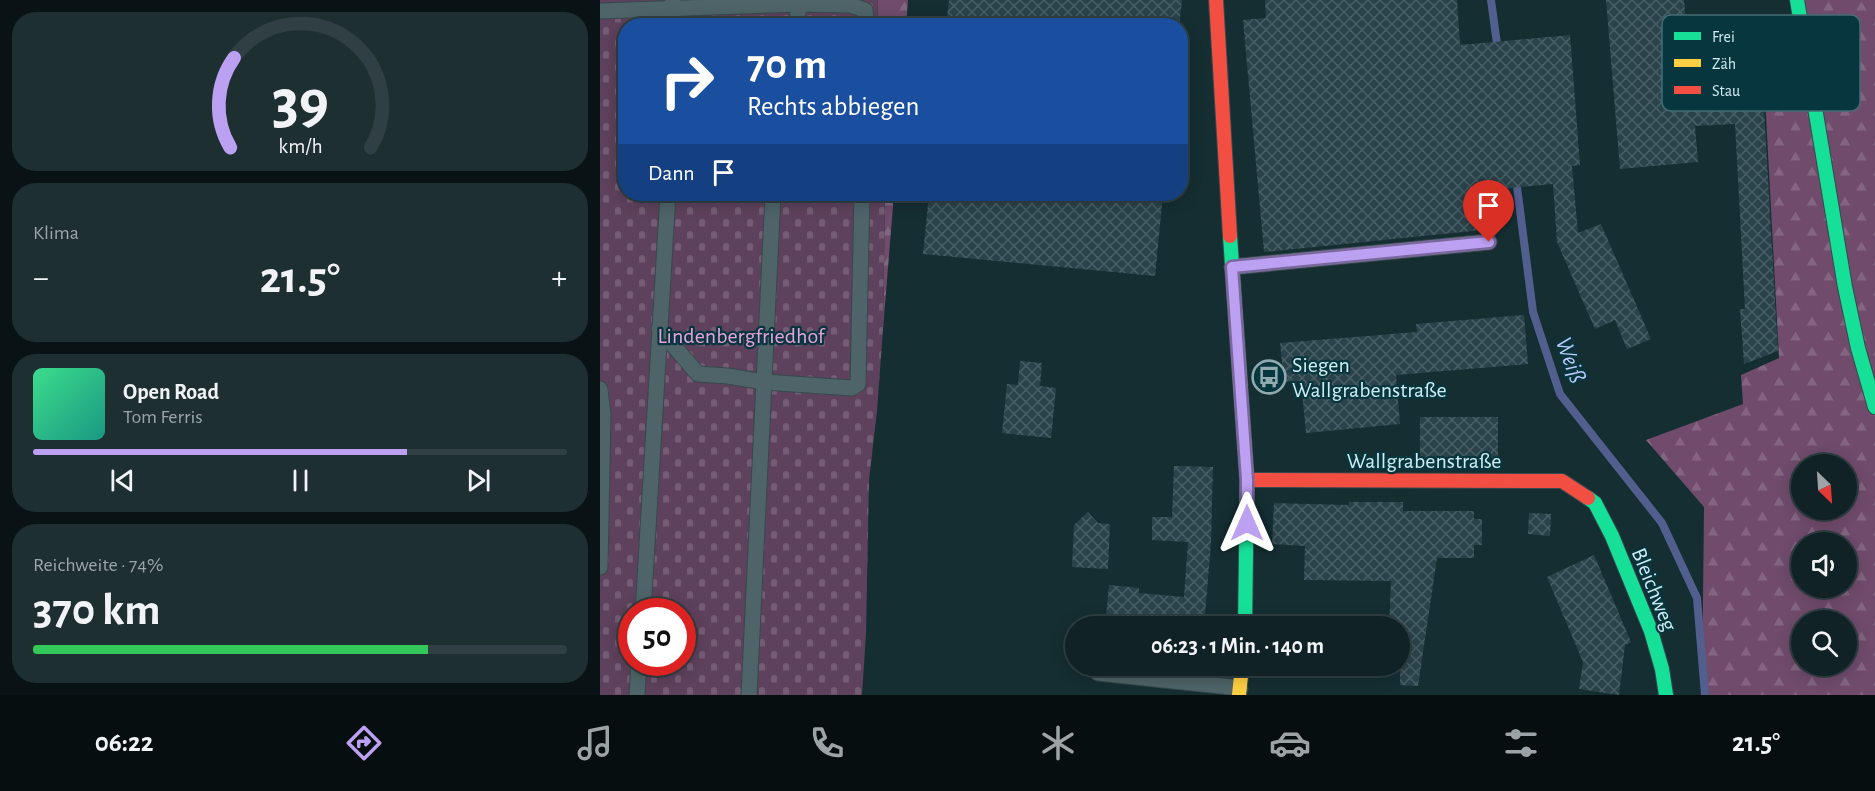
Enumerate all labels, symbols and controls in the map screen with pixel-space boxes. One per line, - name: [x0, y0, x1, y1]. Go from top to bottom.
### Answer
- legend: [1662, 15, 1860, 111]
- text: Frei: [1712, 29, 1735, 45]
- icon: right: [648, 42, 726, 120]
- text: 70 m: [747, 44, 827, 86]
- text: Zäh: [1712, 56, 1736, 72]
- text: 39: [271, 73, 329, 135]
- text: Stau: [1712, 83, 1740, 99]
- text: Rechts abbiegen: [747, 93, 919, 120]
- text: km/h: [278, 137, 322, 158]
- icon: arrive: [707, 156, 740, 189]
- text: Dann: [648, 162, 695, 184]
- pin: [1463, 180, 1514, 242]
- icon: arrive: [1472, 189, 1505, 222]
- text: Klima: [33, 223, 79, 243]
- text: 21.5°: [260, 256, 340, 301]
- text: −: [33, 262, 49, 295]
- text: +: [551, 262, 567, 295]
- park label: Lindenbergfriedhof: [657, 325, 826, 347]
- water label: Weiß: [1551, 334, 1589, 386]
- place label: Siegen Wallgrabenstraße: [1292, 354, 1447, 401]
- bus stop icon: Siegen Wallgrabenstraße: [1251, 359, 1287, 395]
- text: Open Road: [123, 381, 219, 403]
- text: Tom Ferris: [123, 407, 203, 427]
- street label: Wallgrabenstraße: [1347, 450, 1501, 472]
- north arrow: [1791, 454, 1857, 520]
- map controls: [1791, 454, 1857, 676]
- icon: previous: [106, 464, 139, 497]
- icon: pause: [284, 464, 317, 497]
- icon: next: [462, 464, 495, 497]
- position arrow: [1215, 491, 1279, 555]
- button: sound: [1791, 532, 1857, 598]
- street label: Bleichweg: [1628, 545, 1681, 634]
- text: Reichweite · 74%: [33, 555, 163, 575]
- text: 370 km: [33, 588, 161, 633]
- speed limit sign: 50: [618, 598, 696, 676]
- button: search: [1791, 610, 1857, 676]
- text: 06:23 · 1 Min. · 140 m: [1151, 635, 1324, 657]
- icon: directions: [343, 722, 385, 764]
- icon: music: [574, 722, 616, 764]
- icon: phone: [806, 722, 848, 764]
- icon: climate: [1037, 722, 1079, 764]
- icon: car: [1269, 722, 1311, 764]
- icon: filters: [1500, 722, 1542, 764]
- text: 06:22: [95, 729, 153, 756]
- text: 21.5°: [1732, 729, 1780, 756]

